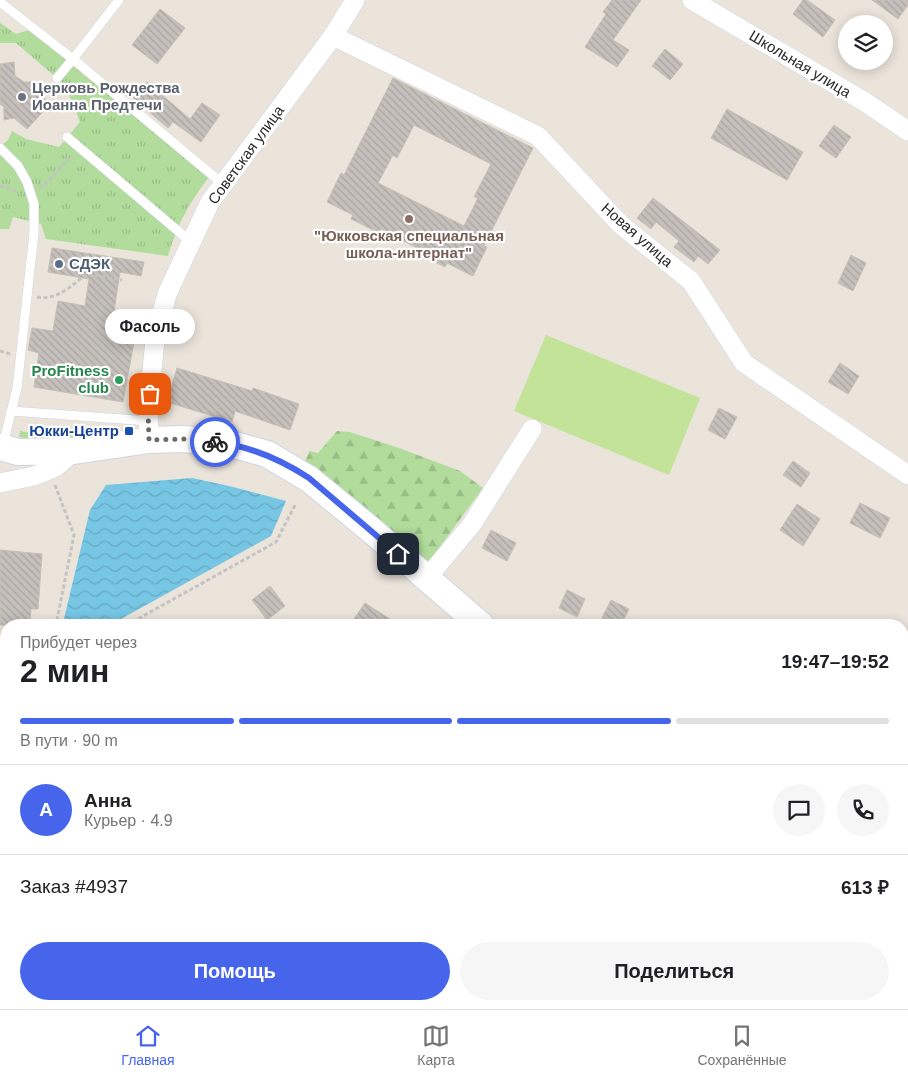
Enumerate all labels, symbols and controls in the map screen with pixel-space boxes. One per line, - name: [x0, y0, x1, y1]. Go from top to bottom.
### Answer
- map controls: [838, 15, 893, 70]
- button: layers: [838, 15, 893, 70]
- street label: Школьная улица: [746, 27, 855, 101]
- place label: Церковь Рождества Иоанна Предтечи: [32, 79, 180, 113]
- marker: Церковь Рождества Иоанна Предтечи: [16, 91, 28, 103]
- street label: Советская улица: [204, 102, 287, 207]
- street label: Новая улица: [598, 199, 677, 271]
- marker: "Юкковская специальная школа-интернат": [403, 213, 415, 225]
- place label: "Юкковская специальная школа-интернат": [314, 227, 504, 261]
- place label: СДЭК: [69, 255, 111, 272]
- marker: СДЭК: [53, 258, 65, 270]
- callout: Фасоль: [105, 309, 195, 344]
- text: Фасоль: [120, 318, 180, 335]
- place label: ProFitness club: [31, 362, 109, 396]
- pin: [129, 373, 171, 415]
- marker: ProFitness club: [113, 374, 125, 386]
- icon: bag: [136, 380, 164, 408]
- courier: [190, 417, 240, 467]
- place label: Юкки-Центр: [29, 422, 119, 439]
- marker: Юкки-Центр: [123, 425, 135, 437]
- icon: bike: [201, 428, 229, 456]
- pin: [377, 533, 419, 575]
- icon: home: [384, 540, 412, 568]
- text: Прибудет через: [20, 634, 137, 651]
- text: 19:47–19:52: [781, 651, 889, 672]
- text: 2 мин: [20, 653, 109, 689]
- text: В пути · 90 m: [20, 732, 118, 749]
- button: chat: [773, 784, 825, 836]
- button: phone: [837, 784, 889, 836]
- text: Анна: [84, 790, 131, 811]
- text: А: [39, 799, 53, 820]
- text: Курьер · 4.9: [84, 812, 173, 829]
- text: Заказ #4937: [20, 876, 128, 897]
- text: 613 ₽: [841, 877, 889, 898]
- button: Помощь: [20, 942, 450, 1000]
- button: Поделиться: [460, 942, 889, 1000]
- tab: Главная: [121, 1022, 175, 1068]
- tab: Карта: [417, 1022, 455, 1068]
- tab: Сохранённые: [697, 1022, 787, 1068]

